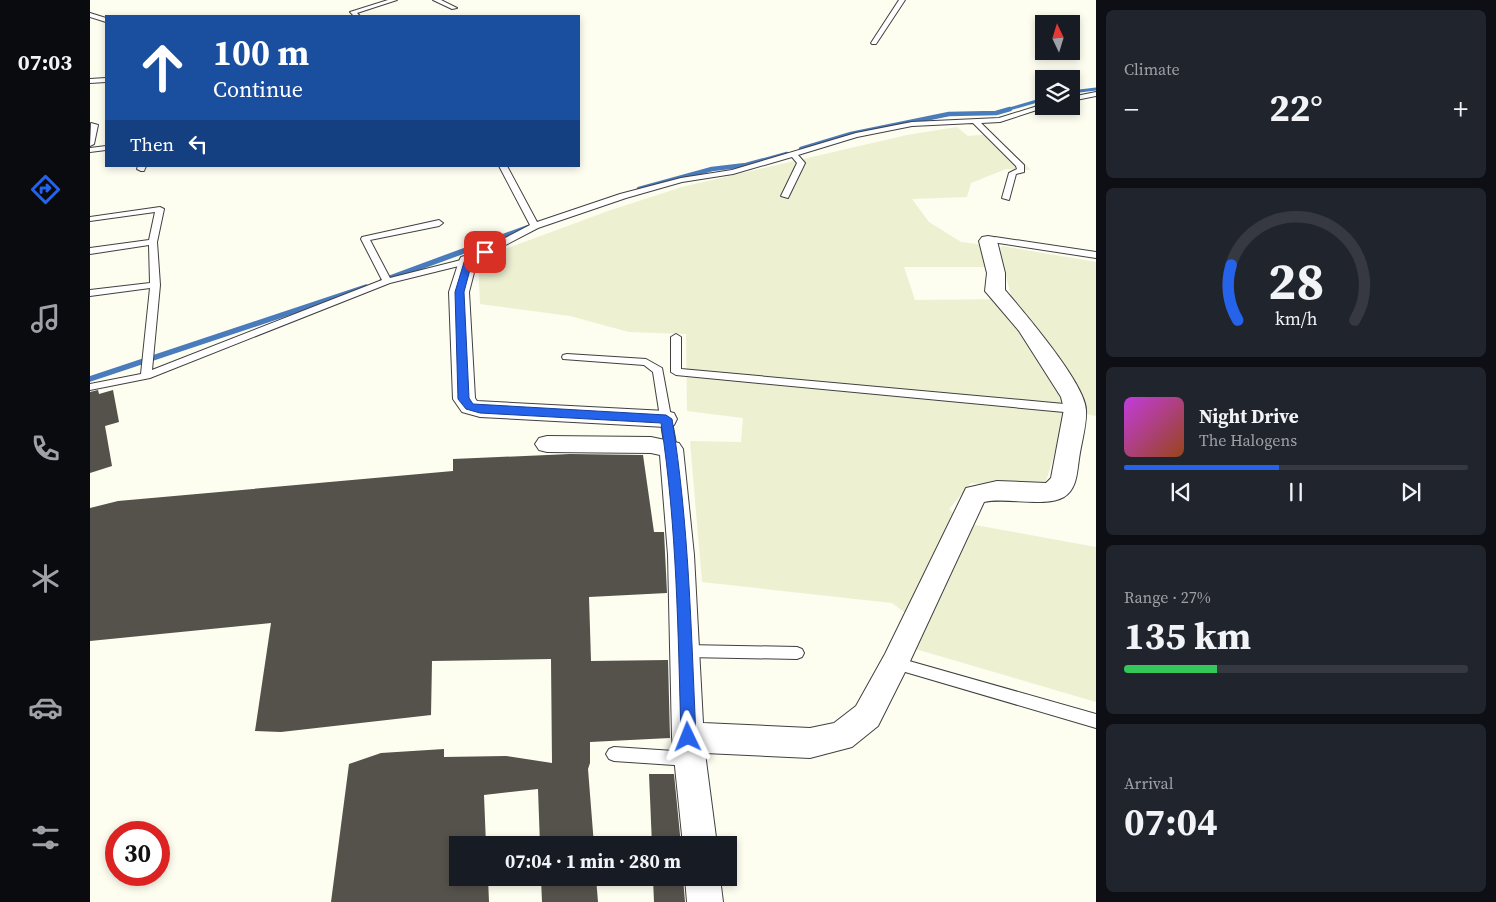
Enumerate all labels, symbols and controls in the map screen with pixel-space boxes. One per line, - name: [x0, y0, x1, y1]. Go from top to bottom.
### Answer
- north arrow: [1035, 15, 1080, 60]
- map controls: [1035, 15, 1080, 115]
- text: 100 m: [213, 29, 309, 77]
- icon: ahead: [130, 35, 195, 100]
- text: 07:03: [18, 47, 72, 77]
- text: Climate: [1124, 58, 1180, 80]
- button: layers: [1035, 70, 1080, 115]
- text: Continue: [213, 74, 303, 104]
- text: 22°: [1269, 82, 1323, 134]
- text: −: [1124, 90, 1139, 128]
- text: +: [1453, 90, 1468, 128]
- icon: left: [184, 130, 212, 158]
- text: Then: [130, 131, 174, 157]
- icon: directions: [28, 172, 63, 207]
- pin: [464, 231, 506, 273]
- icon: arrive: [471, 238, 499, 266]
- text: 28: [1268, 245, 1324, 316]
- icon: music: [28, 301, 63, 336]
- text: km/h: [1275, 306, 1318, 331]
- text: Night Drive: [1199, 403, 1299, 429]
- text: The Halogens: [1199, 429, 1297, 451]
- icon: phone: [28, 431, 63, 466]
- icon: previous: [1167, 478, 1195, 506]
- icon: pause: [1282, 478, 1310, 506]
- icon: next: [1397, 478, 1425, 506]
- icon: climate: [28, 561, 63, 596]
- text: Range · 27%: [1124, 586, 1211, 608]
- text: 135 km: [1124, 610, 1251, 662]
- icon: car: [28, 690, 63, 725]
- position arrow: [661, 710, 713, 762]
- text: Arrival: [1124, 772, 1173, 794]
- text: 07:04: [1124, 796, 1218, 848]
- icon: filters: [28, 820, 63, 855]
- speed limit sign: 30: [105, 821, 170, 886]
- text: 07:04 · 1 min · 280 m: [505, 848, 681, 874]

